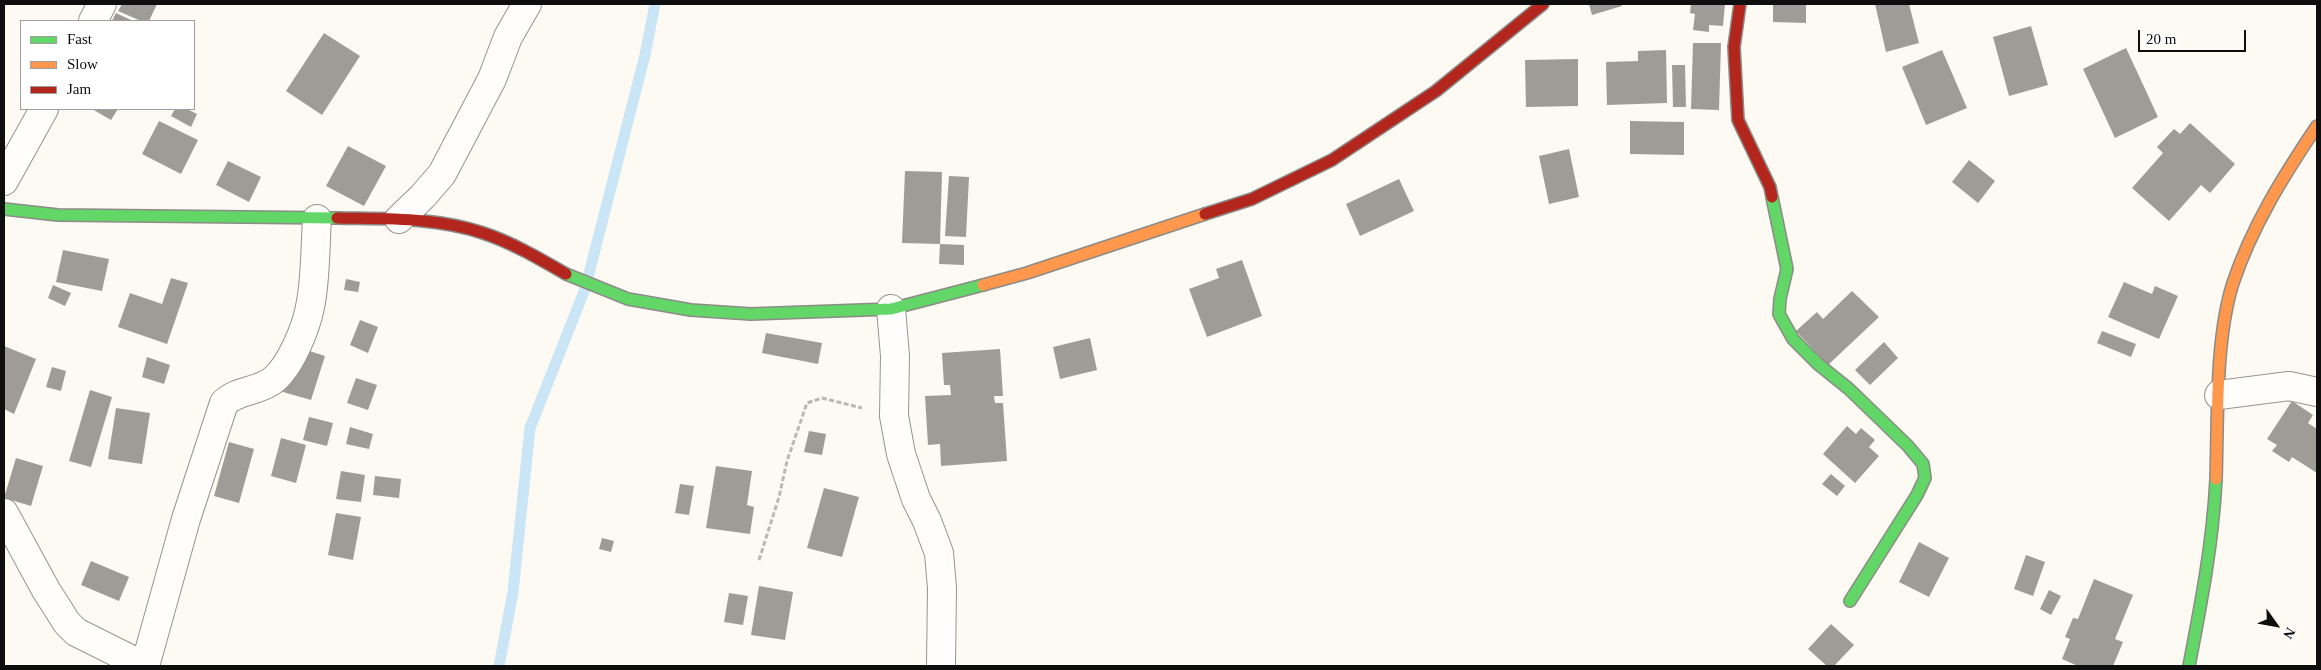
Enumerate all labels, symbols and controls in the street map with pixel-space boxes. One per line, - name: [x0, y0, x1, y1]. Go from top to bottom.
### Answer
- legend: [20, 20, 195, 110]
- scale bar: [2141, 20, 2248, 52]
- text: Fast: [67, 31, 92, 47]
- text: 20 m: [2146, 31, 2176, 47]
- text: Slow: [67, 56, 98, 72]
- text: Jam: [67, 81, 91, 97]
- north arrow: [2251, 600, 2301, 650]
- text: N: [2280, 625, 2298, 641]

